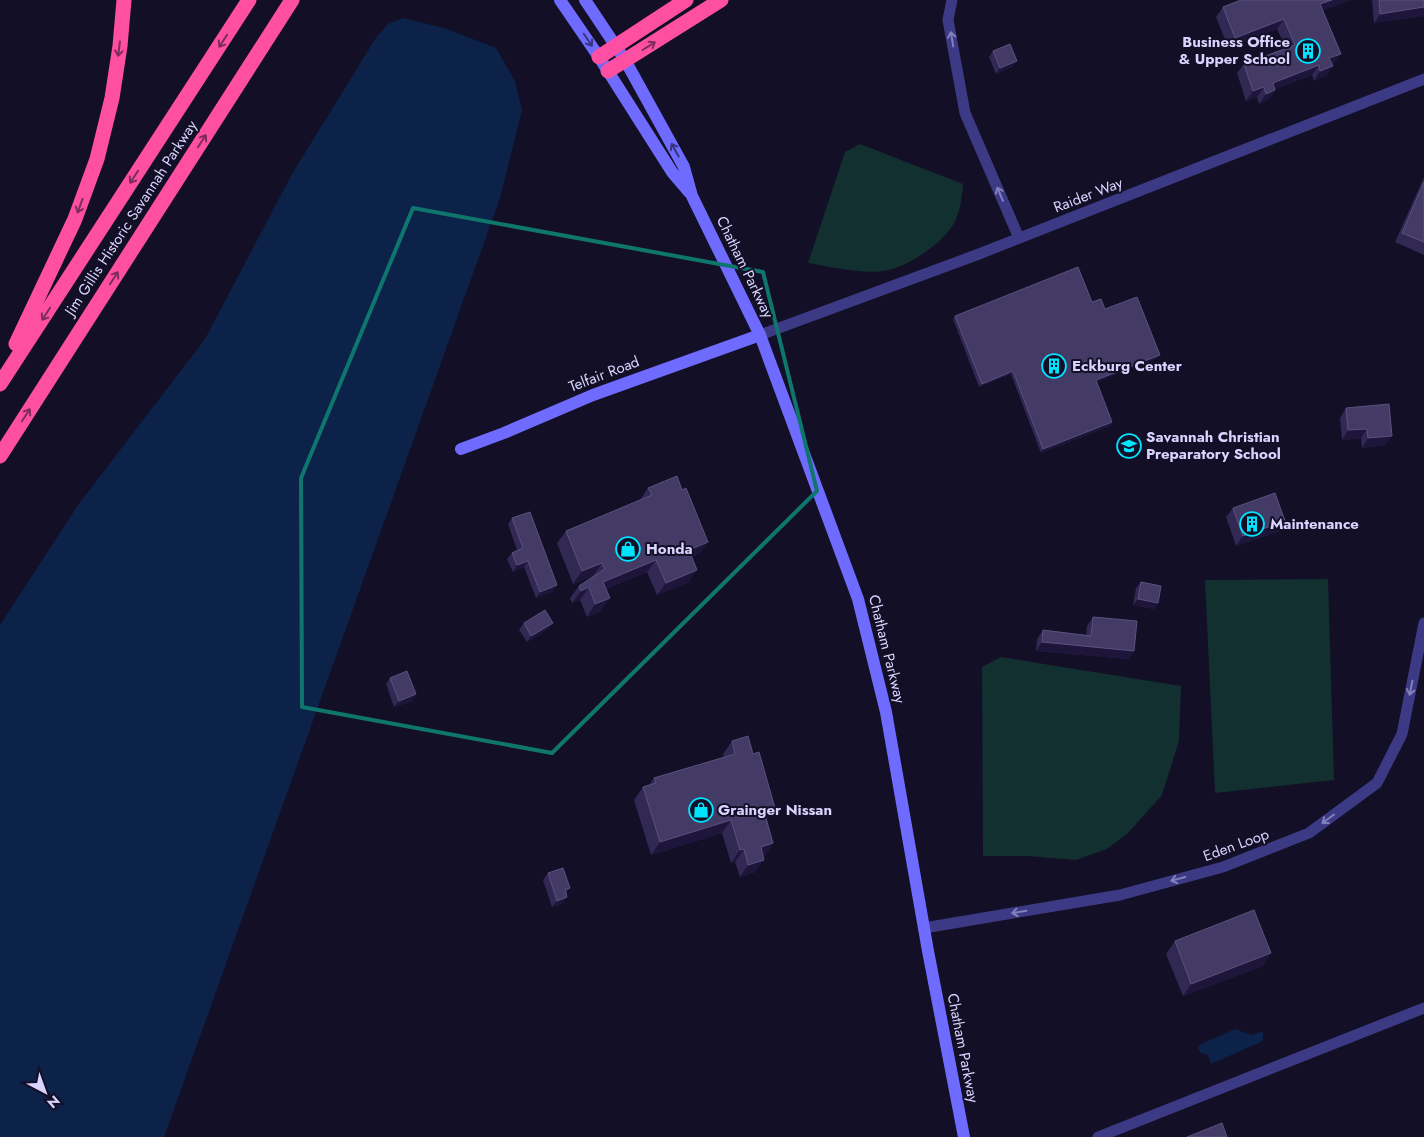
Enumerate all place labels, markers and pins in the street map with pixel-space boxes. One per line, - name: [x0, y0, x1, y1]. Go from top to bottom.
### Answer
- place label: Business Office & Upper School: [1179, 31, 1290, 70]
- building icon: Business Office & Upper School: [1295, 38, 1321, 64]
- building icon: Eckburg Center: [1041, 353, 1067, 379]
- place label: Eckburg Center: [1072, 355, 1183, 377]
- place label: Savannah Christian Preparatory School: [1146, 426, 1281, 465]
- school or university icon: Savannah Christian Preparatory School: [1116, 433, 1142, 459]
- building icon: Maintenance: [1239, 511, 1265, 537]
- place label: Maintenance: [1270, 513, 1359, 535]
- shop icon: Honda: [615, 536, 641, 562]
- place label: Honda: [646, 538, 693, 560]
- shop icon: Grainger Nissan: [688, 797, 714, 823]
- place label: Grainger Nissan: [718, 799, 832, 821]

